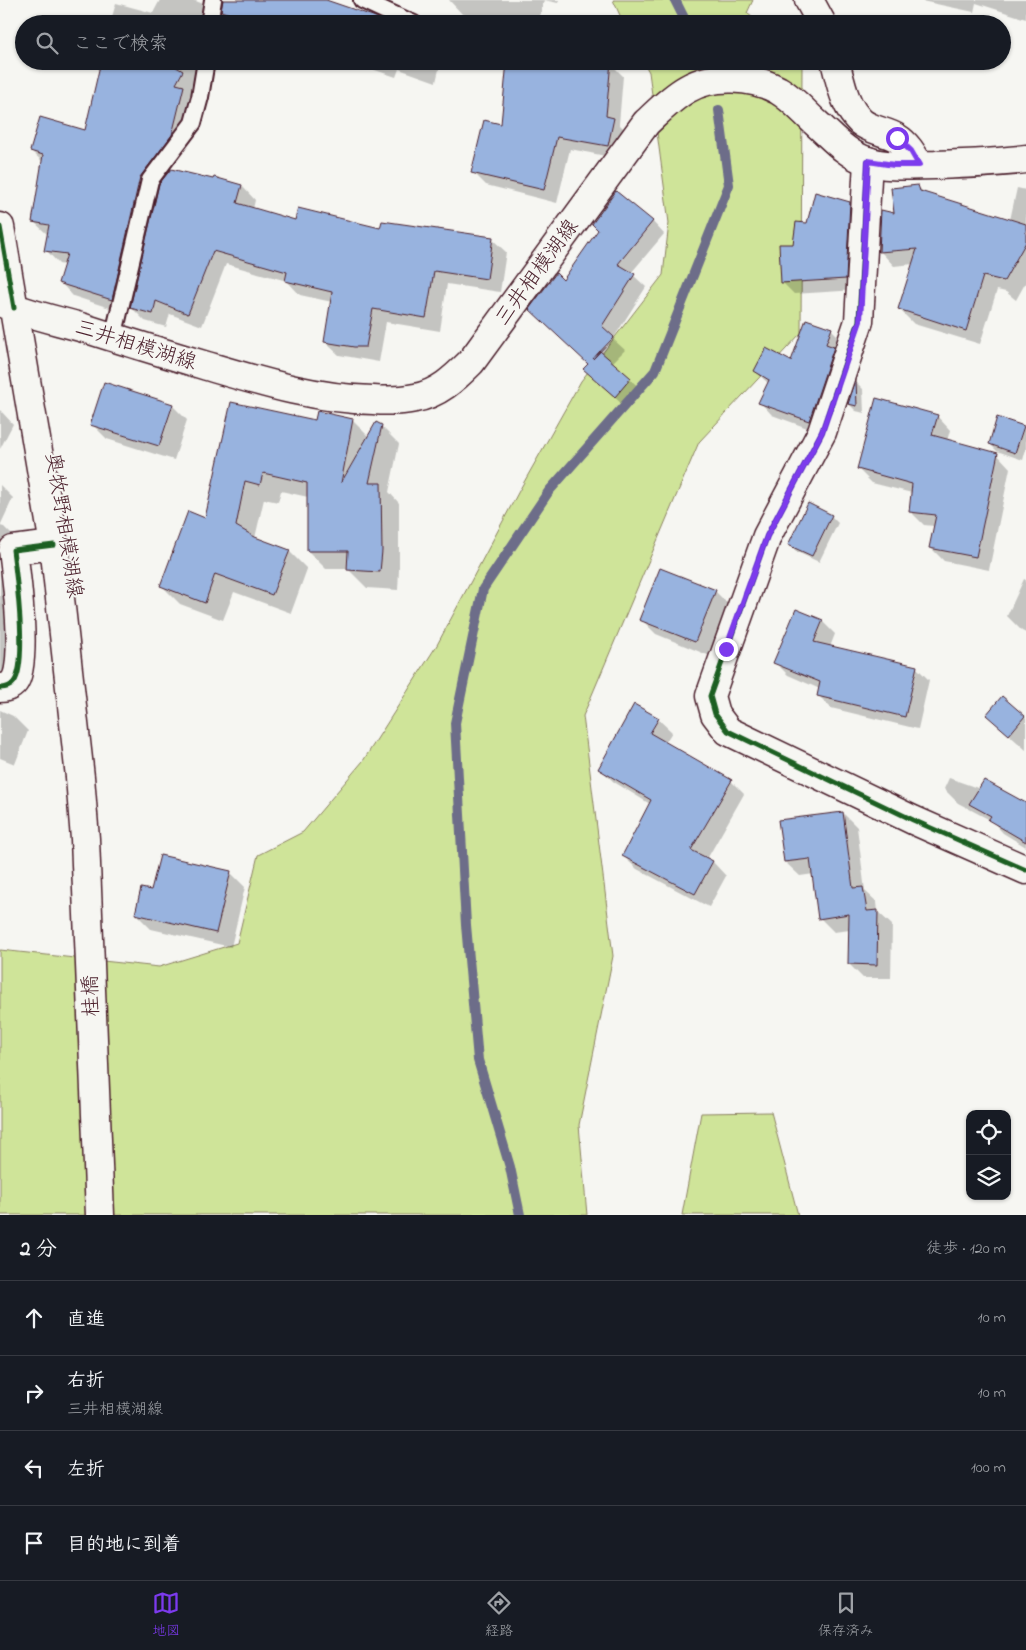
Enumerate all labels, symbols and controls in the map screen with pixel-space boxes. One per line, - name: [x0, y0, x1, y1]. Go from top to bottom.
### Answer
- search box: [15, 15, 1011, 70]
- icon: search: [33, 29, 61, 57]
- text: ここで検索: [73, 31, 168, 58]
- route start: [886, 127, 909, 150]
- street label: 三井相模湖線: [488, 213, 587, 333]
- street label: 三井相模湖線: [71, 313, 200, 379]
- street label: 奥牧野相模湖線: [37, 450, 89, 600]
- route end: [715, 638, 738, 661]
- street label: 桂橋: [76, 974, 108, 1017]
- map controls: [966, 1110, 1011, 1200]
- button: locate: [966, 1110, 1011, 1155]
- button: layers: [966, 1155, 1011, 1200]
- text: 2 分: [20, 1235, 57, 1265]
- text: 徒歩 · 120 m: [926, 1237, 1006, 1261]
- icon: ahead: [20, 1304, 48, 1332]
- text: 10 m: [978, 1306, 1006, 1330]
- text: 直進: [67, 1307, 105, 1334]
- text: 右折: [67, 1368, 105, 1395]
- icon: right: [20, 1379, 48, 1407]
- text: 10 m: [978, 1381, 1006, 1405]
- text: 三井相模湖線: [67, 1398, 163, 1422]
- icon: left: [20, 1454, 48, 1482]
- text: 100 m: [971, 1456, 1006, 1480]
- text: 左折: [67, 1457, 105, 1484]
- icon: arrive: [20, 1529, 48, 1557]
- text: 目的地に到着: [67, 1532, 181, 1559]
- tab: 地図: [152, 1589, 180, 1642]
- tab: 経路: [485, 1589, 513, 1642]
- tab: 保存済み: [818, 1589, 874, 1642]

